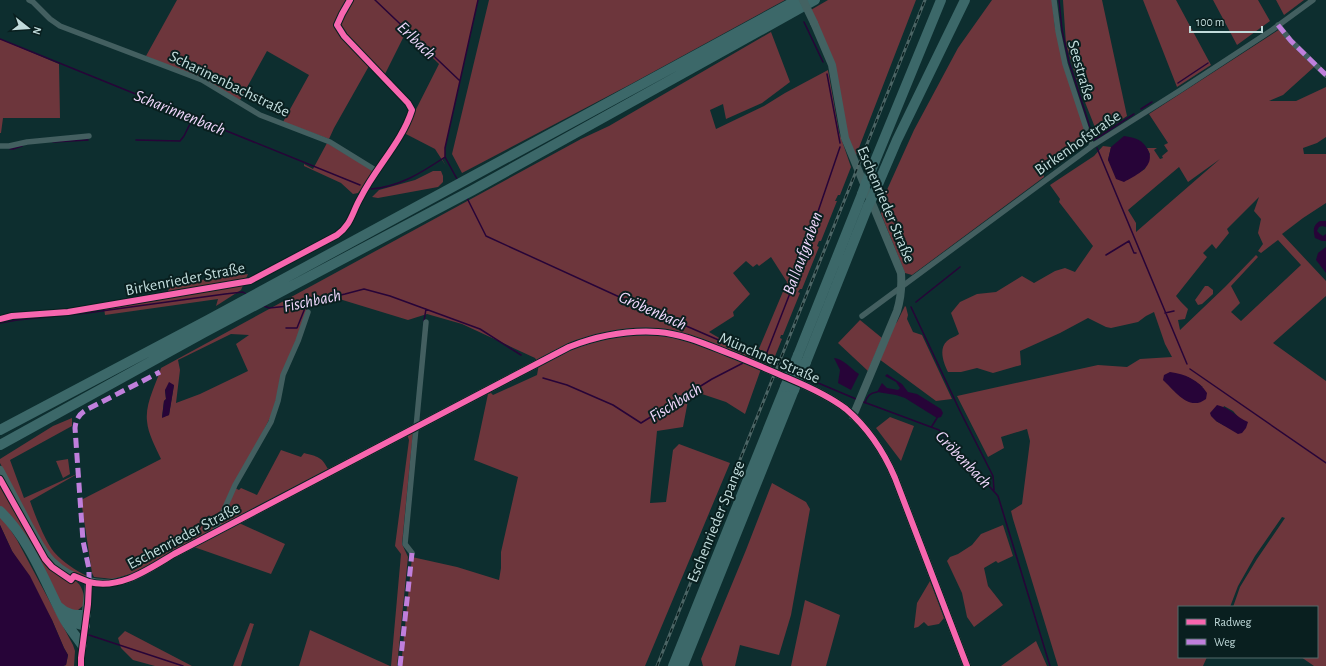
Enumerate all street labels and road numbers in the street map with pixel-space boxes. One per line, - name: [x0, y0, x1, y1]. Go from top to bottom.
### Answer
- street label: Seestraße: [1065, 38, 1097, 102]
- street label: Scharinenbachstraße: [167, 48, 292, 120]
- street label: Birkenhofstraße: [1032, 107, 1123, 178]
- street label: Eschenrieder Straße: [854, 144, 918, 265]
- street label: Birkenrieder Straße: [124, 260, 246, 298]
- street label: Münchner Straße: [717, 330, 822, 386]
- street label: Eschenrieder Spange: [684, 458, 748, 585]
- street label: Eschenrieder Straße: [125, 500, 242, 572]

